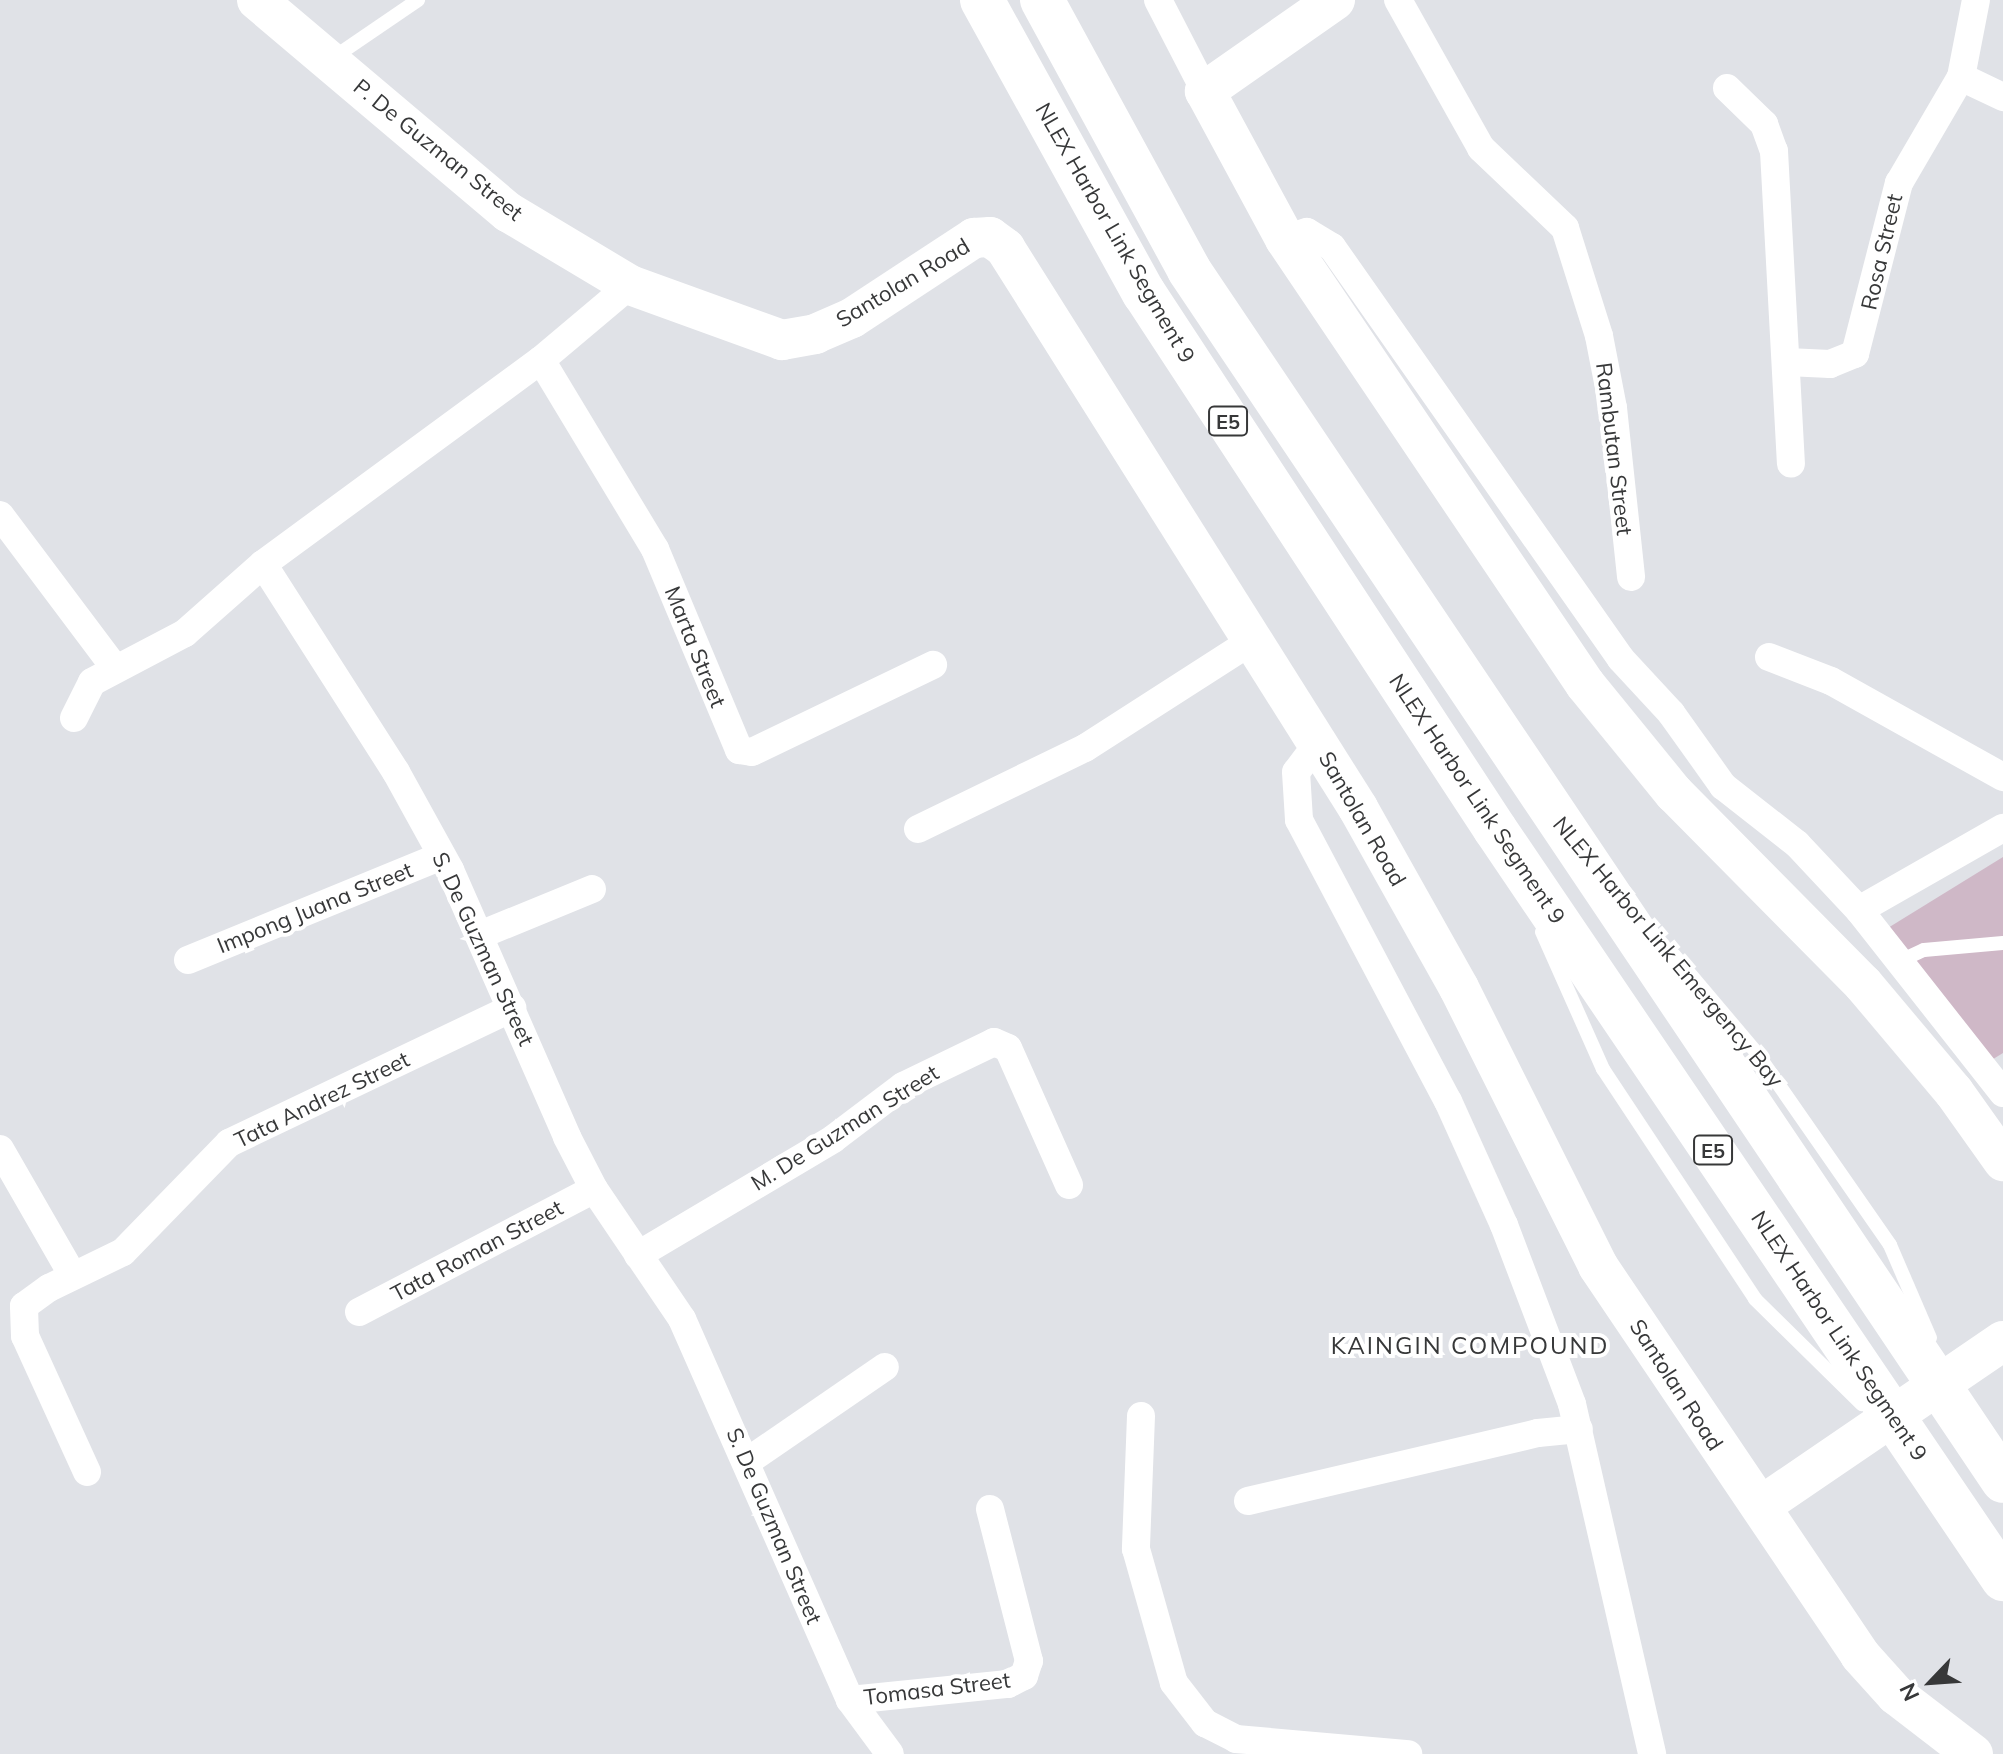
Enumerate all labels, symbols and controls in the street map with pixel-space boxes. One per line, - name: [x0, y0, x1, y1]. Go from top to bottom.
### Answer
- street label: P. De Guzman Street: [348, 74, 528, 226]
- street label: NLEX Harbor Link Segment 9: [1030, 98, 1200, 368]
- street label: Rosa Street: [1856, 191, 1908, 313]
- street label: Santolan Road: [832, 233, 974, 333]
- street label: Rambutan Street: [1590, 361, 1638, 537]
- road number: E5: [1208, 405, 1248, 437]
- street label: Marta Street: [659, 583, 731, 711]
- street label: NLEX Harbor Link Segment 9: [1383, 669, 1571, 929]
- street label: Santolan Road: [1313, 747, 1411, 891]
- street label: NLEX Harbor Link Emergency Bay: [1547, 812, 1789, 1092]
- street label: S. De Guzman Street: [427, 848, 539, 1050]
- street label: Impong Juana Street: [213, 857, 417, 959]
- street label: Tata Andrez Street: [230, 1046, 414, 1154]
- street label: M. De Guzman Street: [746, 1060, 944, 1196]
- road number: E5: [1693, 1134, 1733, 1166]
- street label: Tata Roman Street: [386, 1195, 568, 1307]
- street label: NLEX Harbor Link Segment 9: [1745, 1206, 1933, 1466]
- street label: Santolan Road: [1624, 1315, 1728, 1455]
- district label: KAINGIN COMPOUND: [1331, 1332, 1609, 1360]
- street label: S. De Guzman Street: [721, 1424, 827, 1628]
- north arrow: [1891, 1642, 1971, 1722]
- street label: Tomasa Street: [862, 1667, 1012, 1711]
- text: N: [1893, 1679, 1925, 1706]

